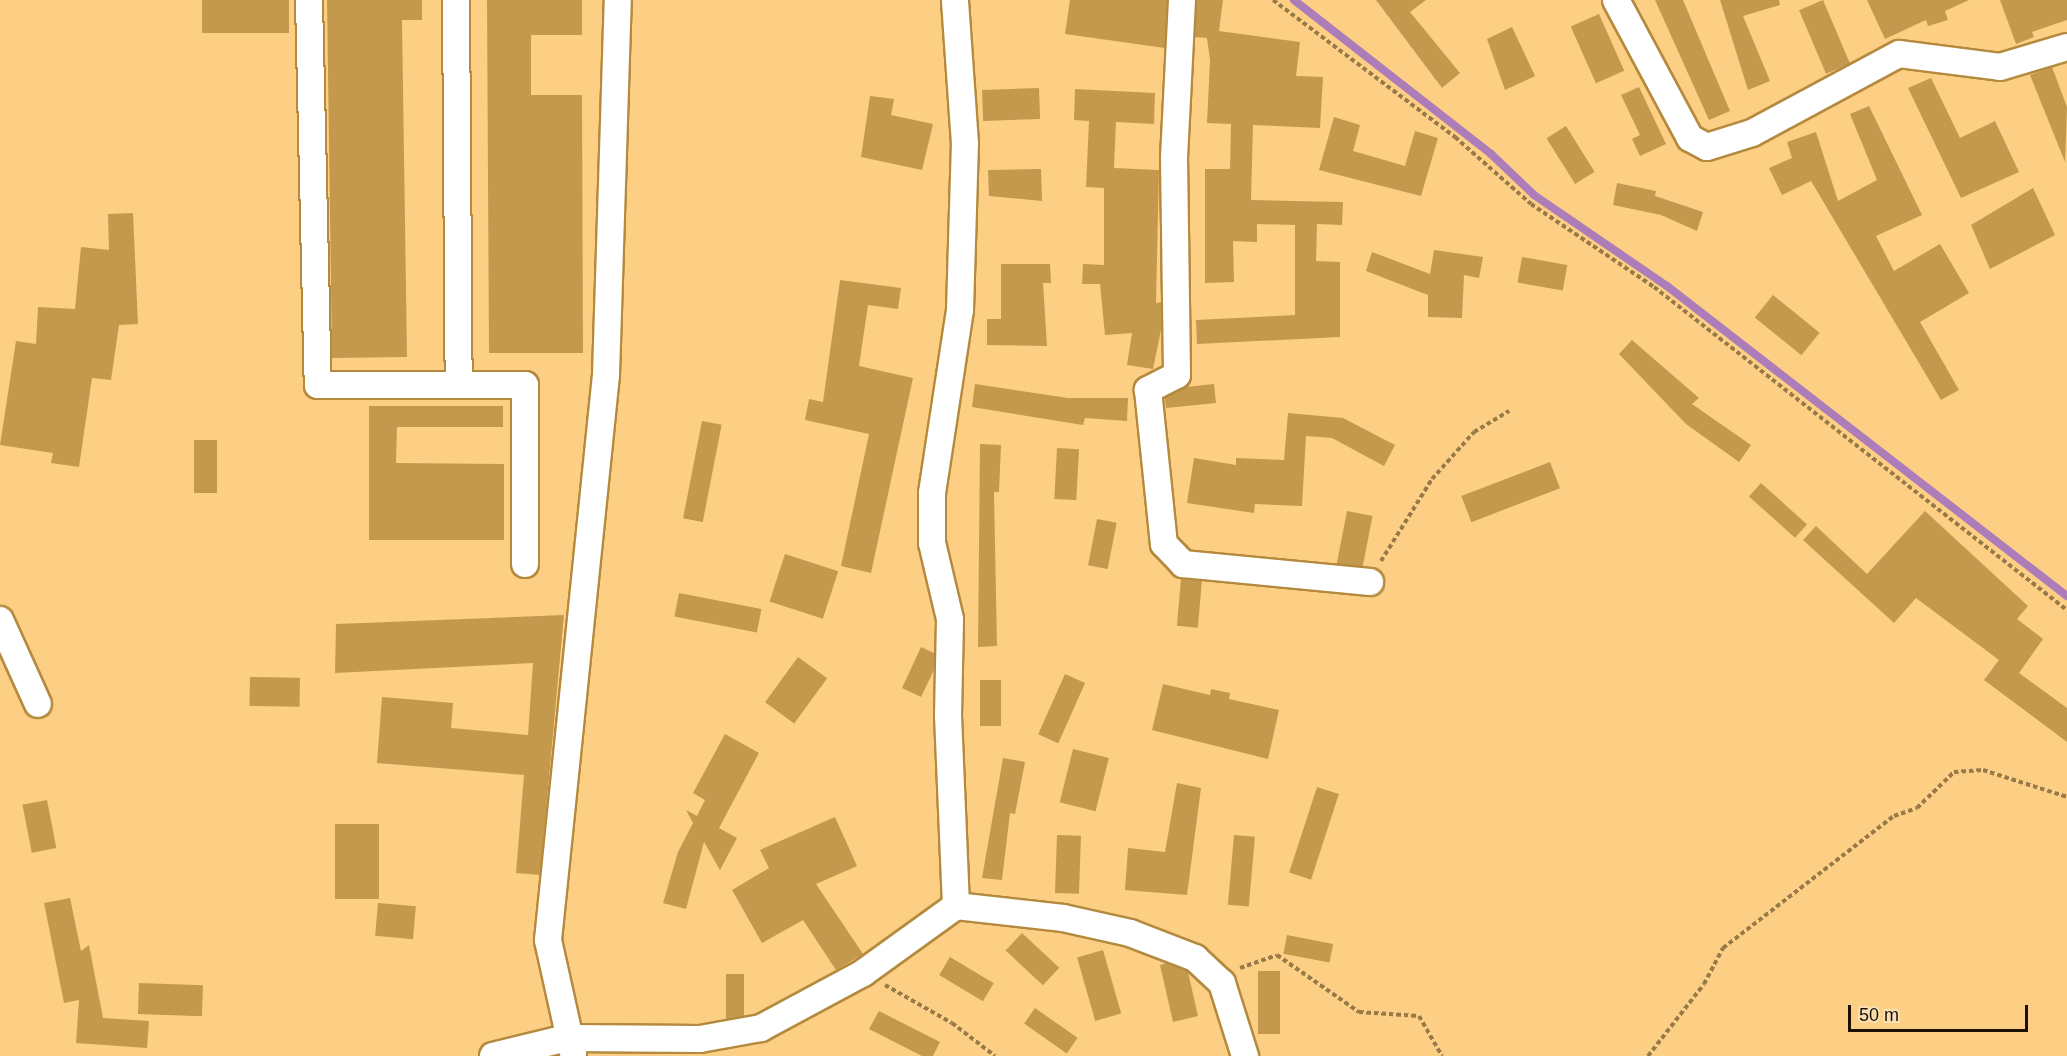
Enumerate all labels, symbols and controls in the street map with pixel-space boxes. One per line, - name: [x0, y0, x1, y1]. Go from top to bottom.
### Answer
- scale bar: [1851, 993, 2031, 1031]
- text: 50 m: [1859, 1005, 1899, 1025]

